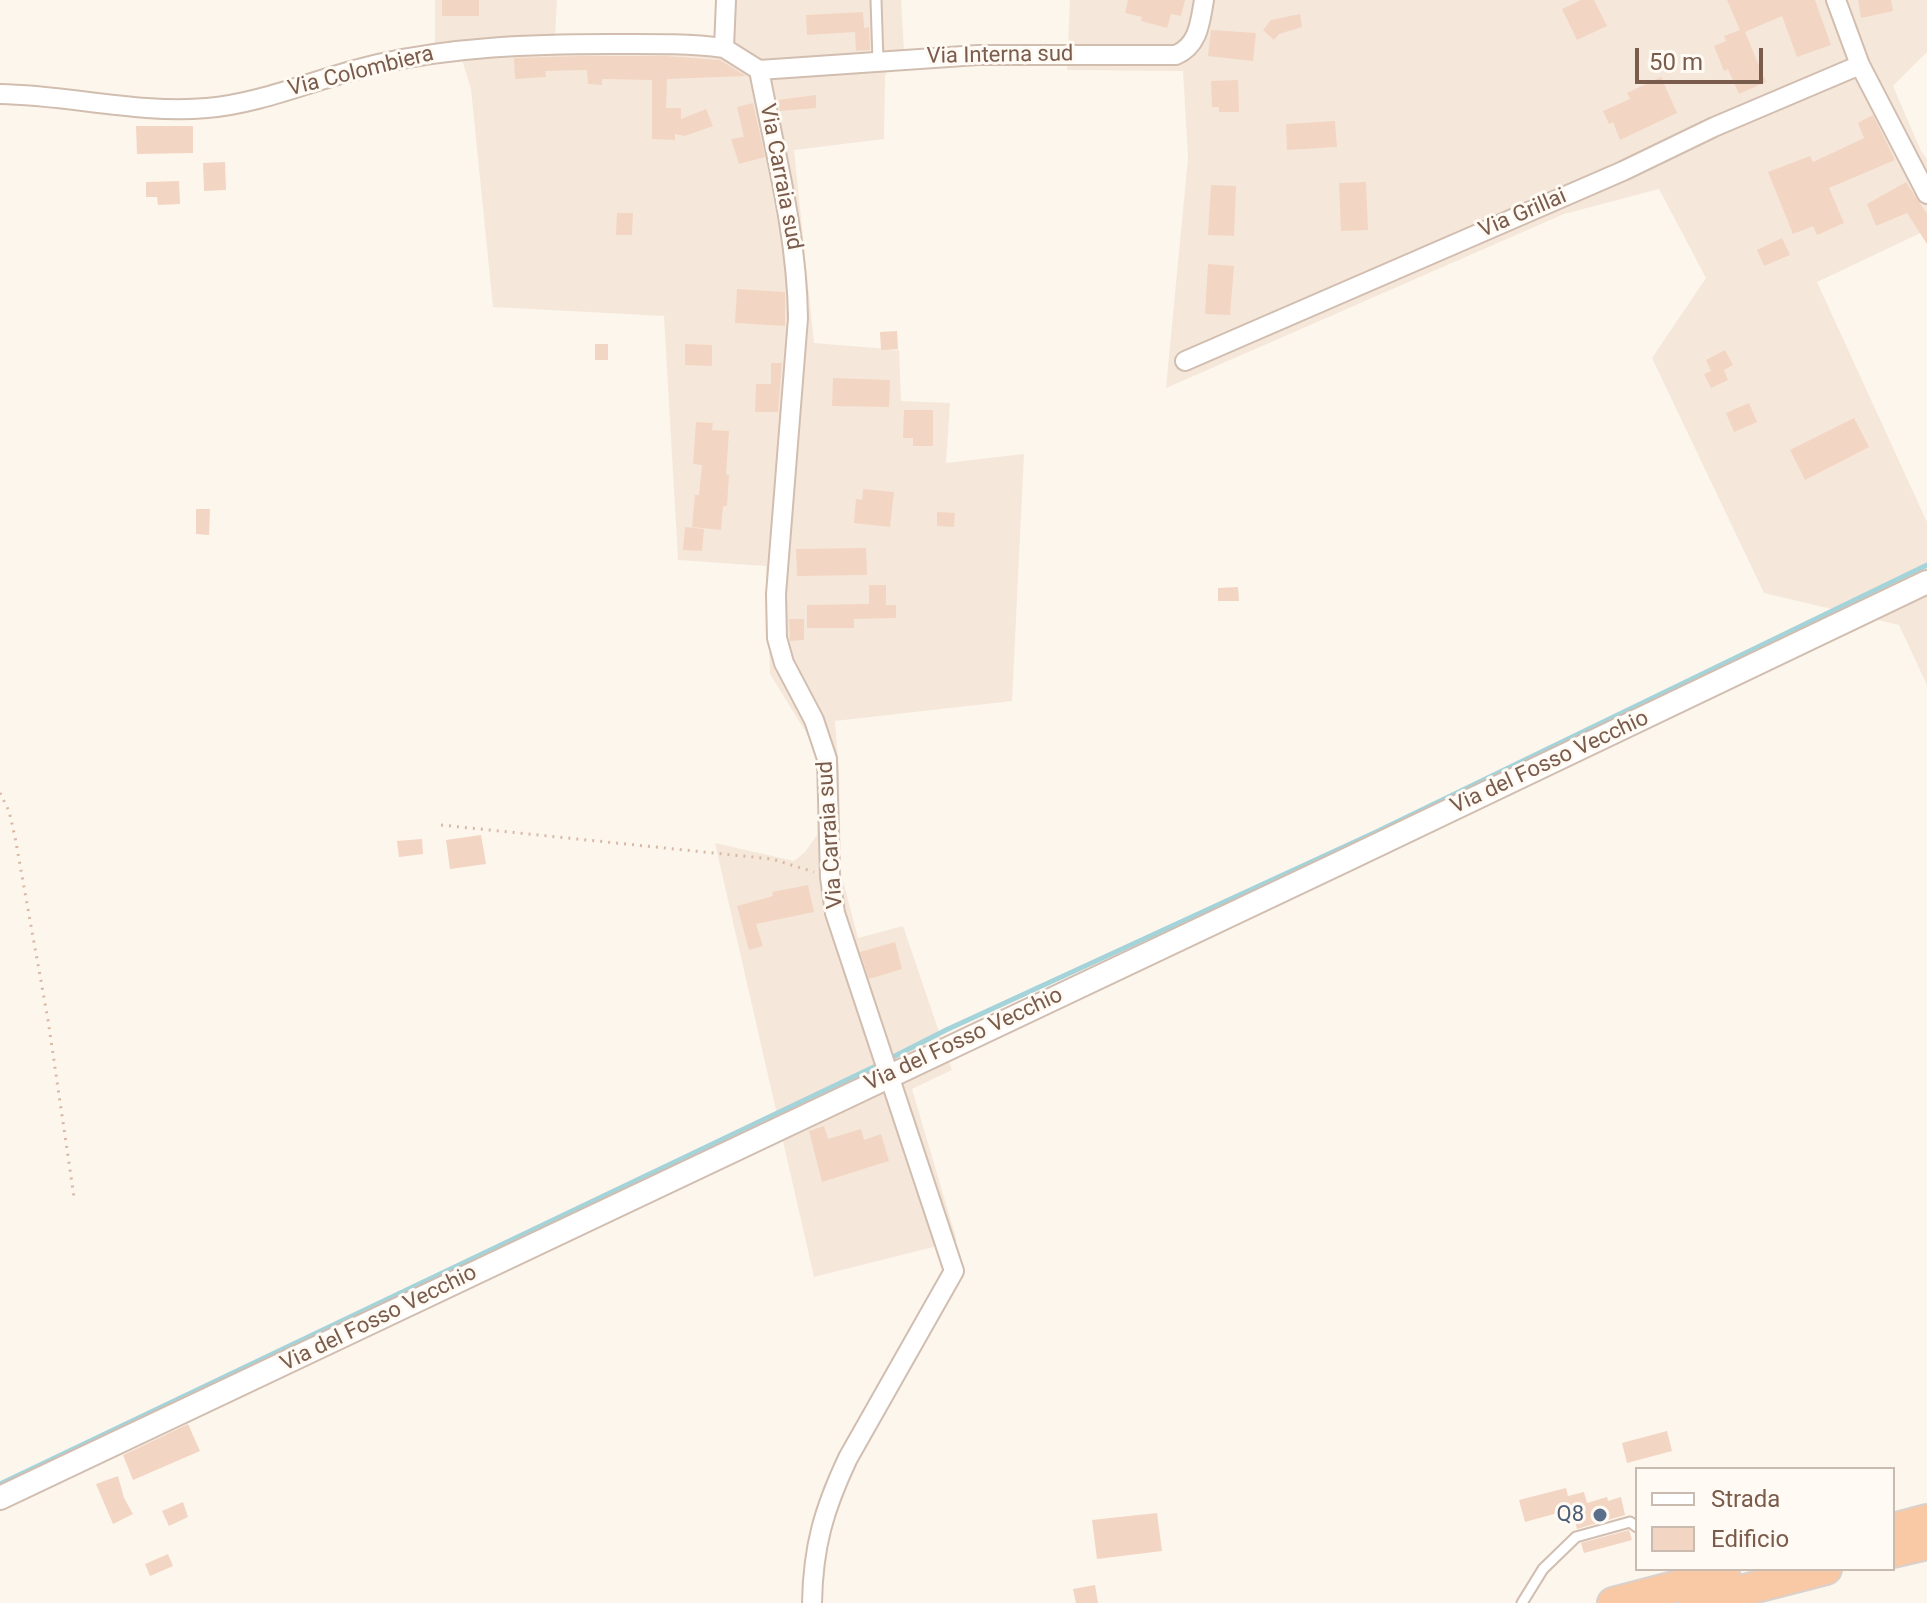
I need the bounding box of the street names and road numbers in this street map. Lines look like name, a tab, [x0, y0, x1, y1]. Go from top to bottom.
street label: Via Colombiera	[285, 41, 437, 103]
street label: Via Interna sud	[926, 42, 1074, 70]
street label: Via Carraia sud	[753, 102, 807, 252]
street label: Via Grillai	[1475, 184, 1571, 244]
street label: Via del Fosso Vecchio	[1447, 706, 1653, 820]
street label: Via Carraia sud	[813, 760, 849, 910]
street label: Via del Fosso Vecchio	[861, 983, 1067, 1097]
street label: Via del Fosso Vecchio	[277, 1260, 481, 1378]

